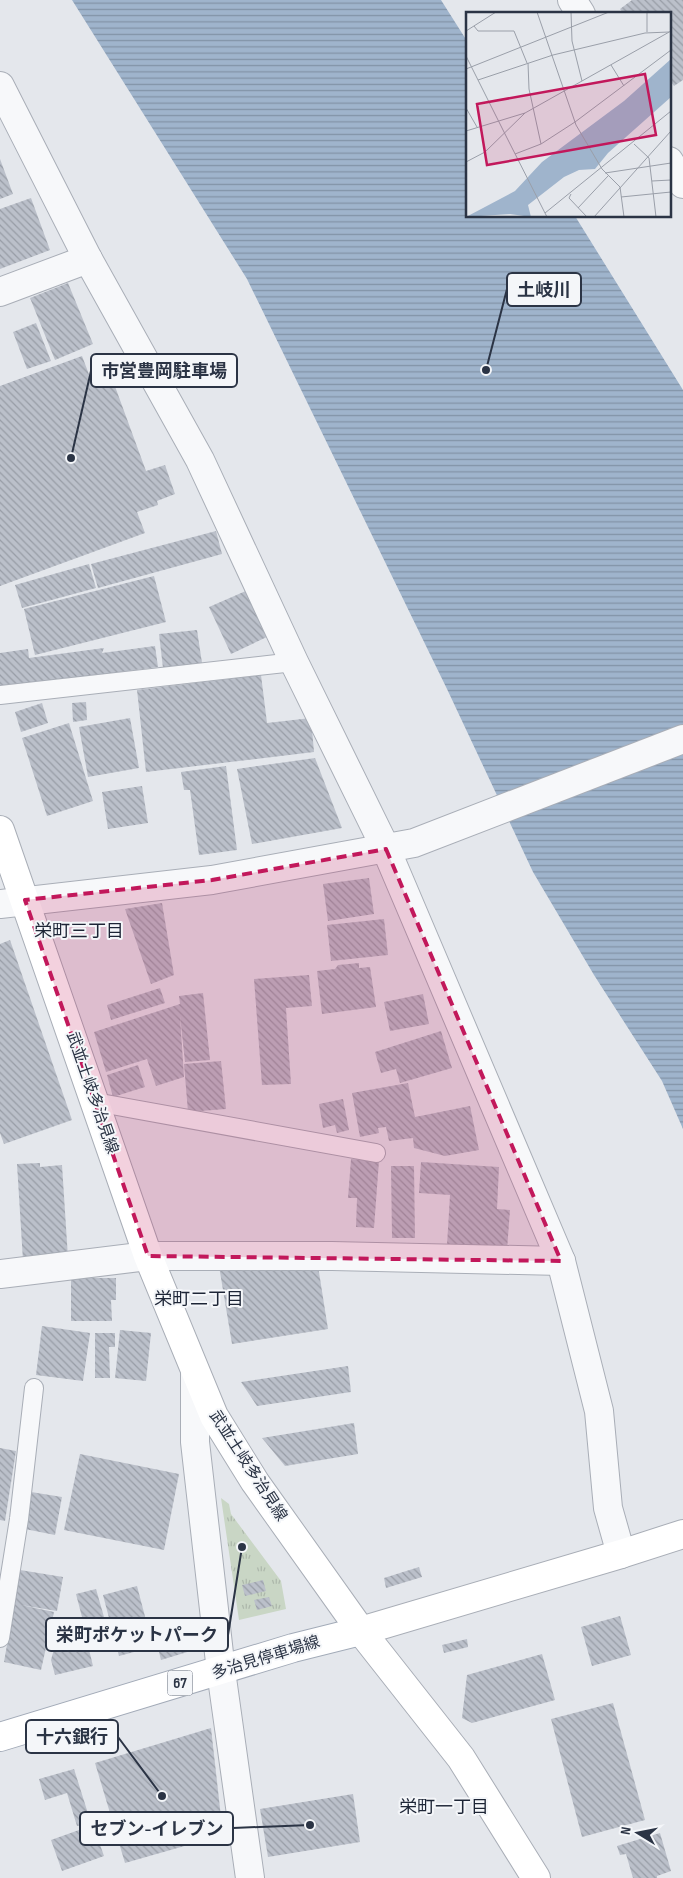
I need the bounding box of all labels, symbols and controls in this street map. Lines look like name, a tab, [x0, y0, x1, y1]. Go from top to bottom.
inset map	[466, 12, 670, 218]
callout: 土岐川	[507, 273, 581, 306]
text: 土岐川	[517, 280, 571, 301]
callout: 市営豊岡駐車場	[91, 354, 237, 387]
text: 市営豊岡駐車場	[101, 361, 227, 382]
district label: 栄町三丁目	[34, 921, 124, 942]
street label: 武並土岐多治見線	[62, 1029, 122, 1157]
district label: 栄町二丁目	[154, 1289, 244, 1310]
street label: 武並土岐多治見線	[205, 1407, 291, 1525]
callout: 栄町ポケットパーク	[46, 1618, 228, 1651]
text: 栄町ポケットパーク	[56, 1625, 218, 1646]
street label: 多治見停車場線	[210, 1633, 322, 1683]
road number: 67	[168, 1670, 192, 1696]
callout: 十六銀行	[26, 1720, 118, 1753]
text: 十六銀行	[36, 1726, 108, 1748]
district label: 栄町一丁目	[399, 1797, 489, 1818]
north arrow	[613, 1808, 663, 1858]
callout: セブン-イレブン	[80, 1812, 233, 1845]
text: セブン-イレブン	[91, 1819, 223, 1840]
text: N	[617, 1826, 635, 1836]

